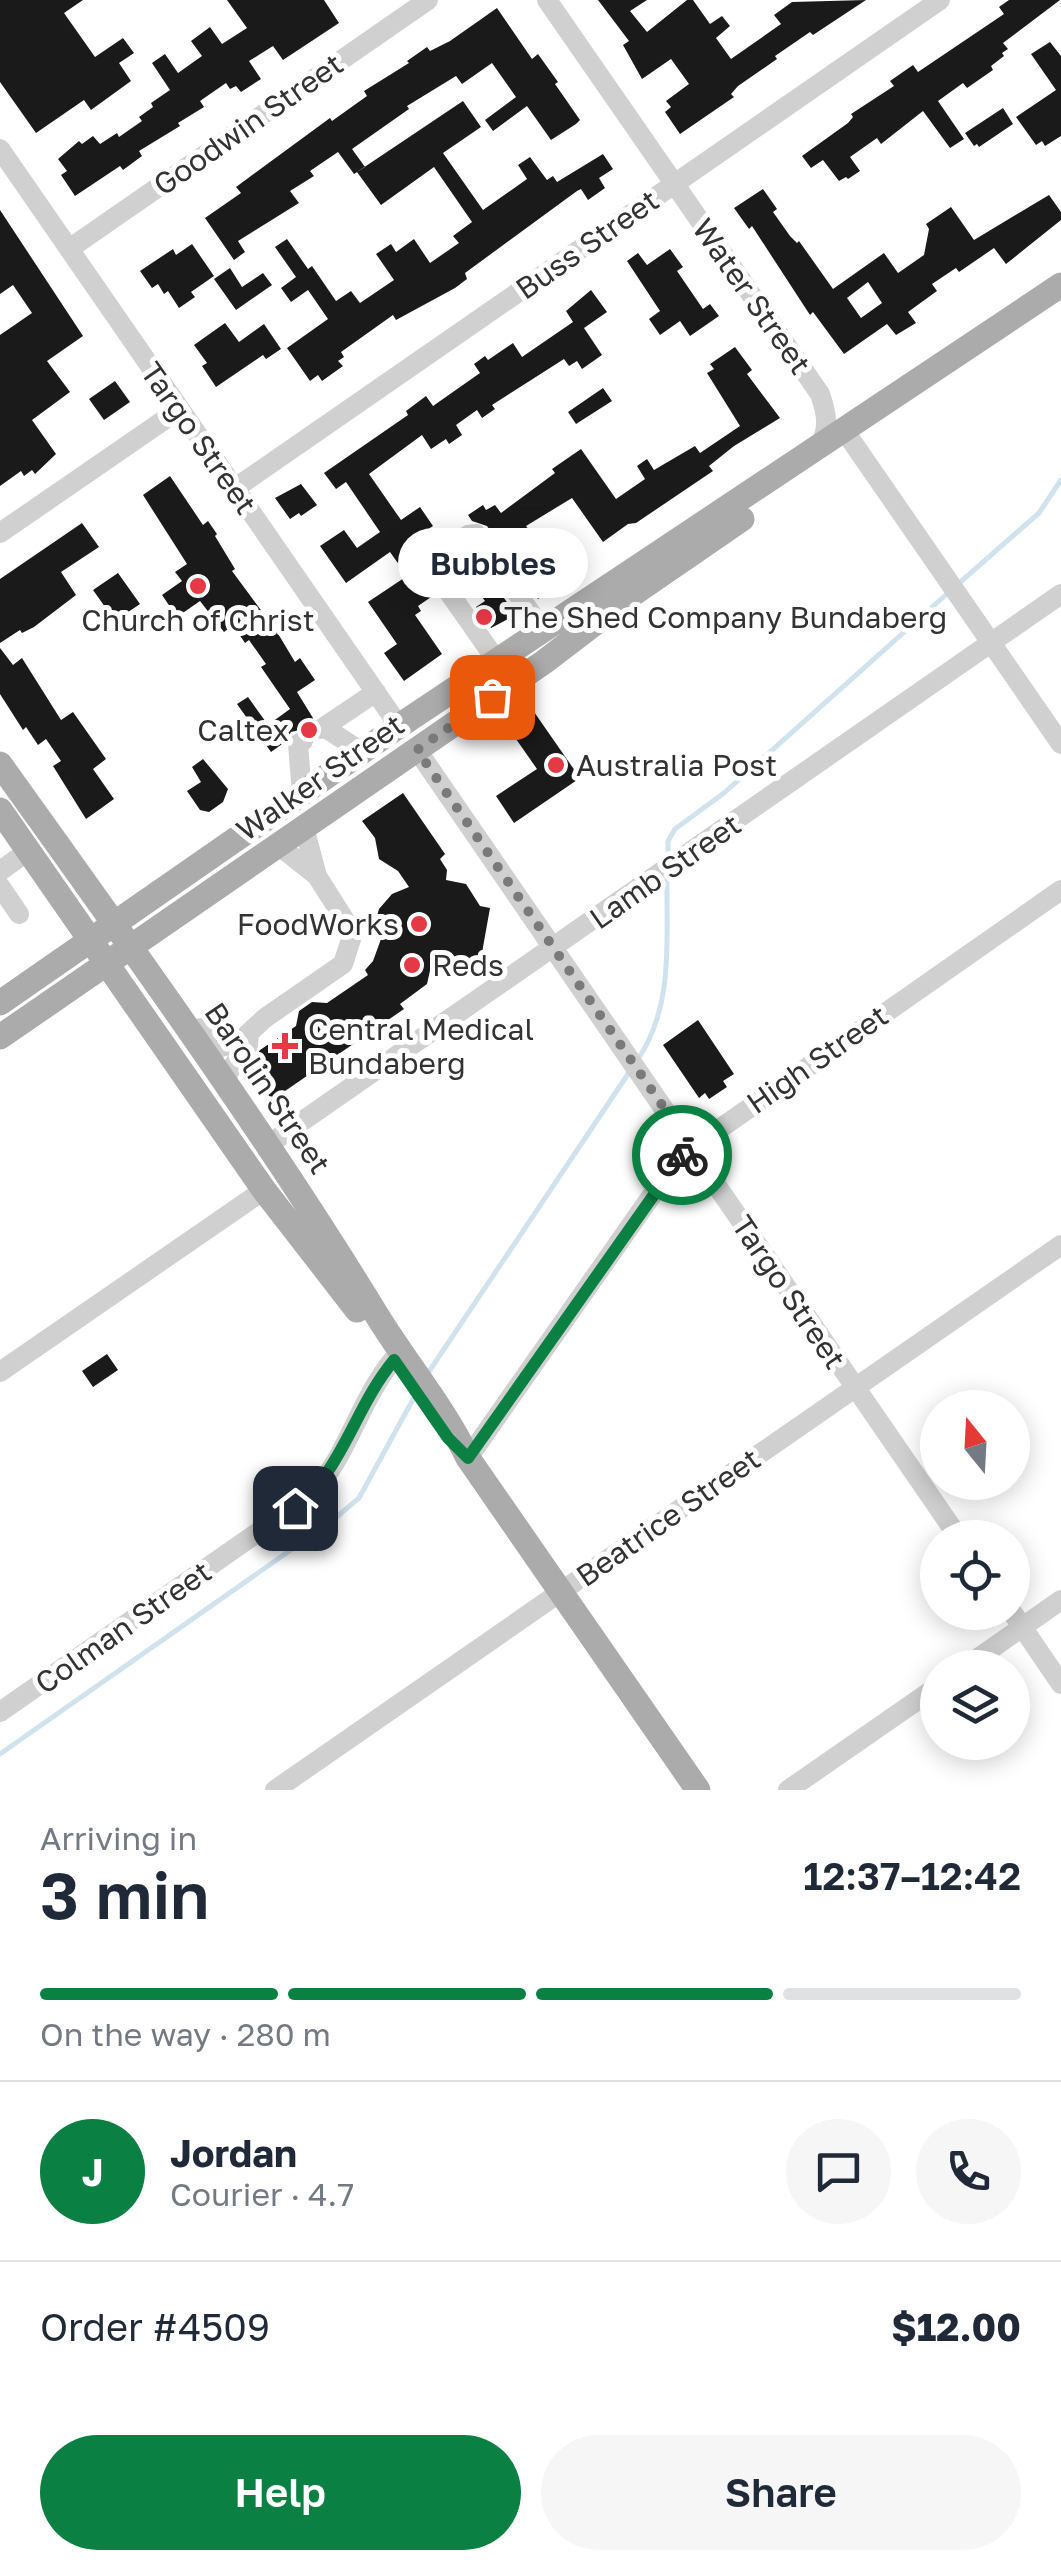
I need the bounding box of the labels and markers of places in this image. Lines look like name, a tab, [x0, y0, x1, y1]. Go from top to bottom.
callout: Bubbles	[397, 527, 587, 597]
marker: Church of Christ	[187, 575, 209, 597]
place label: The Shed Company Bundaberg	[504, 599, 947, 635]
place label: Church of Christ	[81, 602, 315, 638]
marker: The Shed Company Bundaberg	[473, 606, 495, 628]
pin	[450, 655, 535, 740]
place label: Caltex	[197, 712, 289, 748]
marker: Caltex	[298, 719, 320, 741]
place label: Australia Post	[576, 747, 777, 783]
marker: Australia Post	[545, 754, 567, 776]
place label: FoodWorks	[237, 906, 399, 942]
marker: FoodWorks	[408, 913, 430, 935]
place label: Reds	[432, 947, 504, 983]
marker: Reds	[401, 954, 423, 976]
place label: Central Medical Bundaberg	[308, 1011, 534, 1081]
marker: Central Medical Bundaberg	[272, 1033, 298, 1059]
pin	[253, 1466, 338, 1551]

